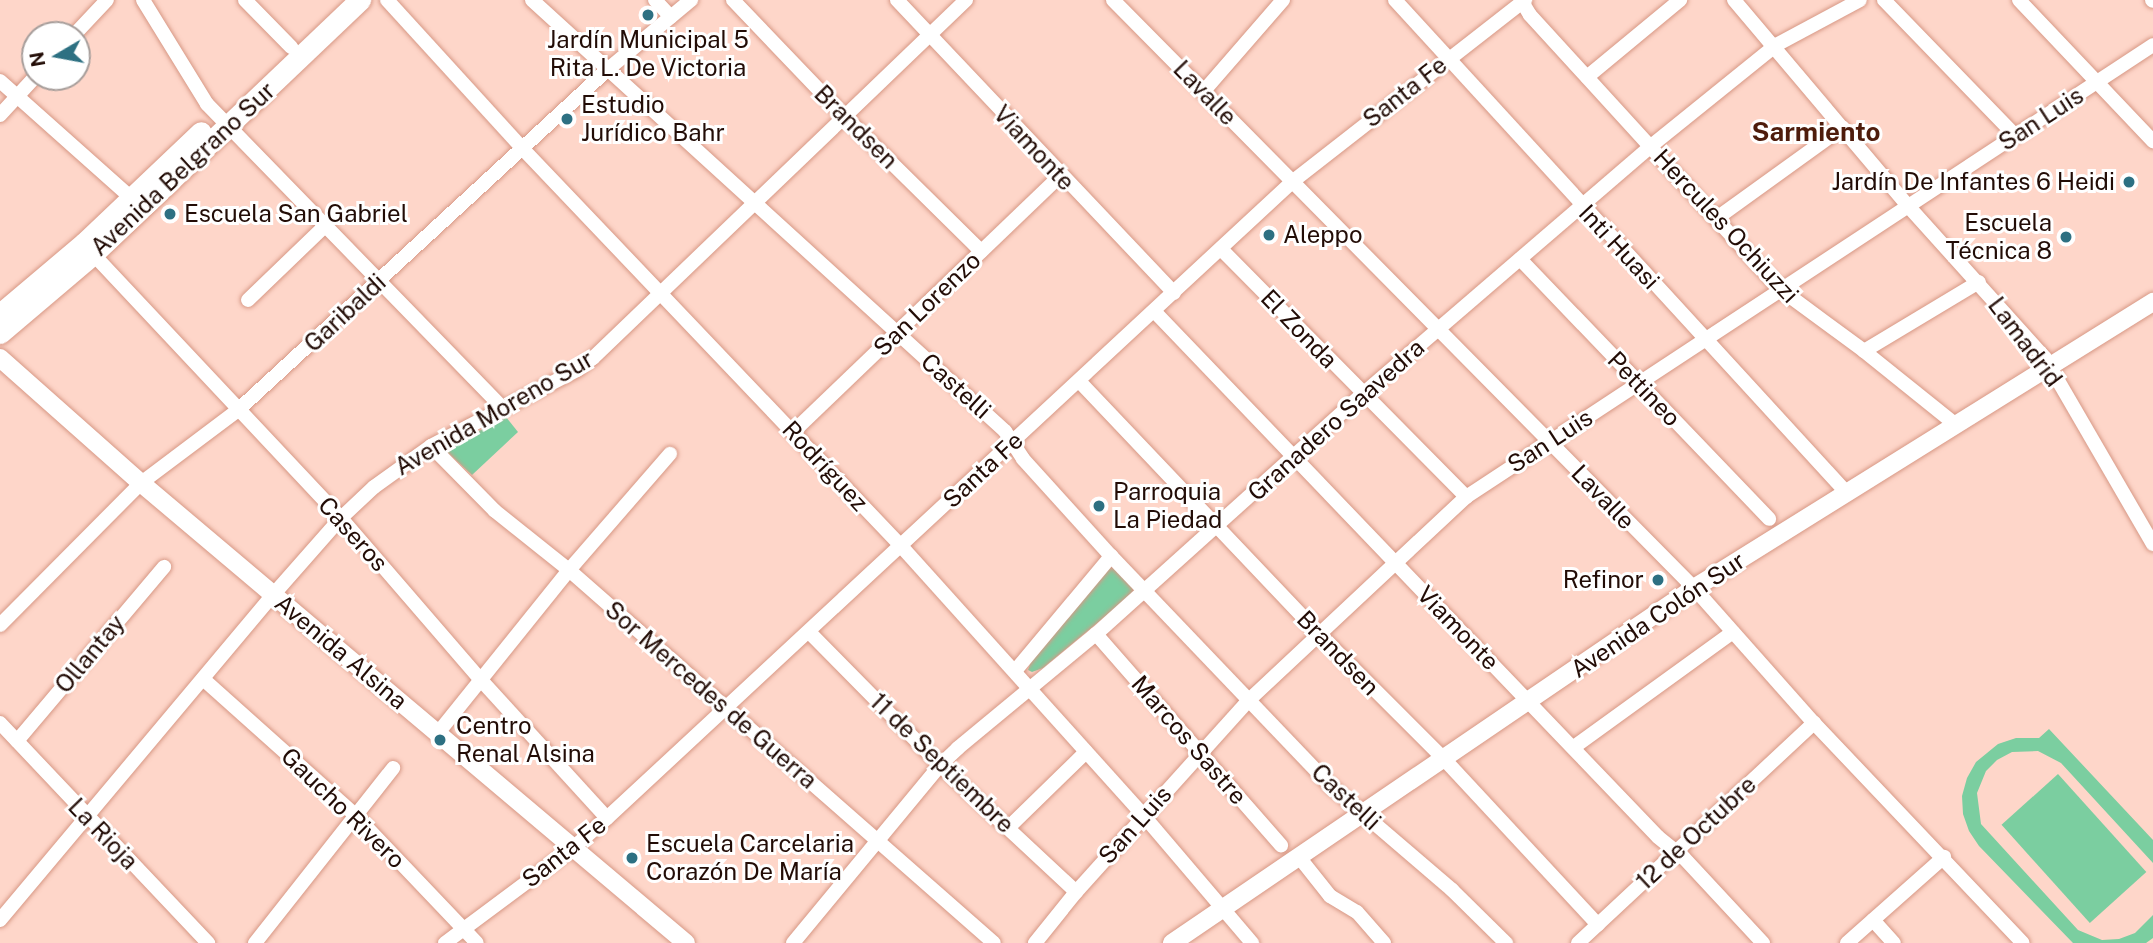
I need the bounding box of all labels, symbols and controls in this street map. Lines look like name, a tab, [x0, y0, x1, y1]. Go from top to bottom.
marker: Jardín Municipal 5 Rita L. De Victoria	[640, 7, 656, 23]
north arrow	[21, 21, 91, 91]
place label: Jardín Municipal 5 Rita L. De Victoria	[547, 26, 749, 82]
text: N	[25, 50, 49, 69]
street label: Santa Fe	[1357, 50, 1453, 134]
street label: Lavalle	[1167, 55, 1243, 131]
street label: Avenida Belgrano Sur	[85, 76, 281, 262]
street label: Brandsen	[808, 79, 904, 175]
street label: San Luis	[1993, 81, 2089, 157]
place label: Estudio Jurídico Bahr	[581, 91, 725, 147]
street label: Viamonte	[987, 100, 1081, 196]
marker: Estudio Jurídico Bahr	[559, 111, 575, 127]
district label: Sarmiento	[1752, 116, 1880, 148]
street label: Hercules Ochiuzzi	[1647, 143, 1805, 309]
place label: Jardín De Infantes 6 Heidi	[1831, 168, 2115, 196]
marker: Jardín De Infantes 6 Heidi	[2121, 174, 2137, 190]
street label: Inti Huasi	[1573, 199, 1665, 295]
place label: Escuela San Gabriel	[184, 200, 408, 228]
marker: Escuela San Gabriel	[162, 206, 178, 222]
place label: Escuela Técnica 8	[1946, 209, 2052, 265]
place label: Aleppo	[1283, 221, 1362, 249]
marker: Aleppo	[1261, 227, 1277, 243]
marker: Escuela Técnica 8	[2058, 229, 2074, 245]
street label: San Lorenzo	[868, 246, 986, 362]
street label: Garibaldi	[298, 268, 392, 358]
street label: El Zonda	[1255, 284, 1343, 374]
street label: Lamadrid	[1982, 291, 2068, 393]
street label: Granadero Saavedra	[1242, 333, 1430, 507]
street label: Avenida Moreno Sur	[390, 344, 598, 482]
street label: Pettineo	[1601, 346, 1687, 432]
street label: Castelli	[915, 347, 997, 425]
street label: San Luis	[1502, 403, 1598, 479]
street label: Rodríguez	[776, 415, 874, 517]
street label: Santa Fe	[937, 426, 1029, 514]
street label: Lavalle	[1565, 459, 1641, 535]
place label: Parroquia La Piedad	[1113, 478, 1222, 534]
street label: Caseros	[312, 491, 394, 577]
marker: Parroquia La Piedad	[1091, 498, 1107, 514]
street label: Avenida Colón Sur	[1565, 546, 1751, 684]
place label: Refinor	[1563, 566, 1644, 594]
marker: Refinor	[1650, 572, 1666, 588]
street label: Viamonte	[1411, 580, 1505, 676]
street label: Avenida Alsina	[269, 588, 413, 716]
street label: Sor Mercedes de Guerra	[599, 595, 823, 795]
street label: Brandsen	[1291, 605, 1385, 701]
street label: Ollantay	[49, 609, 131, 699]
street label: Marcos Sastre	[1125, 670, 1253, 810]
street label: 11 de Septiembre	[864, 687, 1020, 839]
place label: Centro Renal Alsina	[456, 712, 595, 768]
marker: Centro Renal Alsina	[430, 730, 450, 750]
street label: Gaucho Rivero	[275, 742, 411, 874]
street label: Castelli	[1305, 758, 1387, 836]
street label: 12 de Octubre	[1630, 770, 1762, 896]
street label: San Luis	[1093, 780, 1177, 870]
street label: La Rioja	[62, 792, 144, 876]
street label: Santa Fe	[516, 810, 612, 894]
place label: Escuela Carcelaria Corazón De María	[646, 830, 854, 886]
marker: Escuela Carcelaria Corazón De María	[624, 850, 640, 866]

